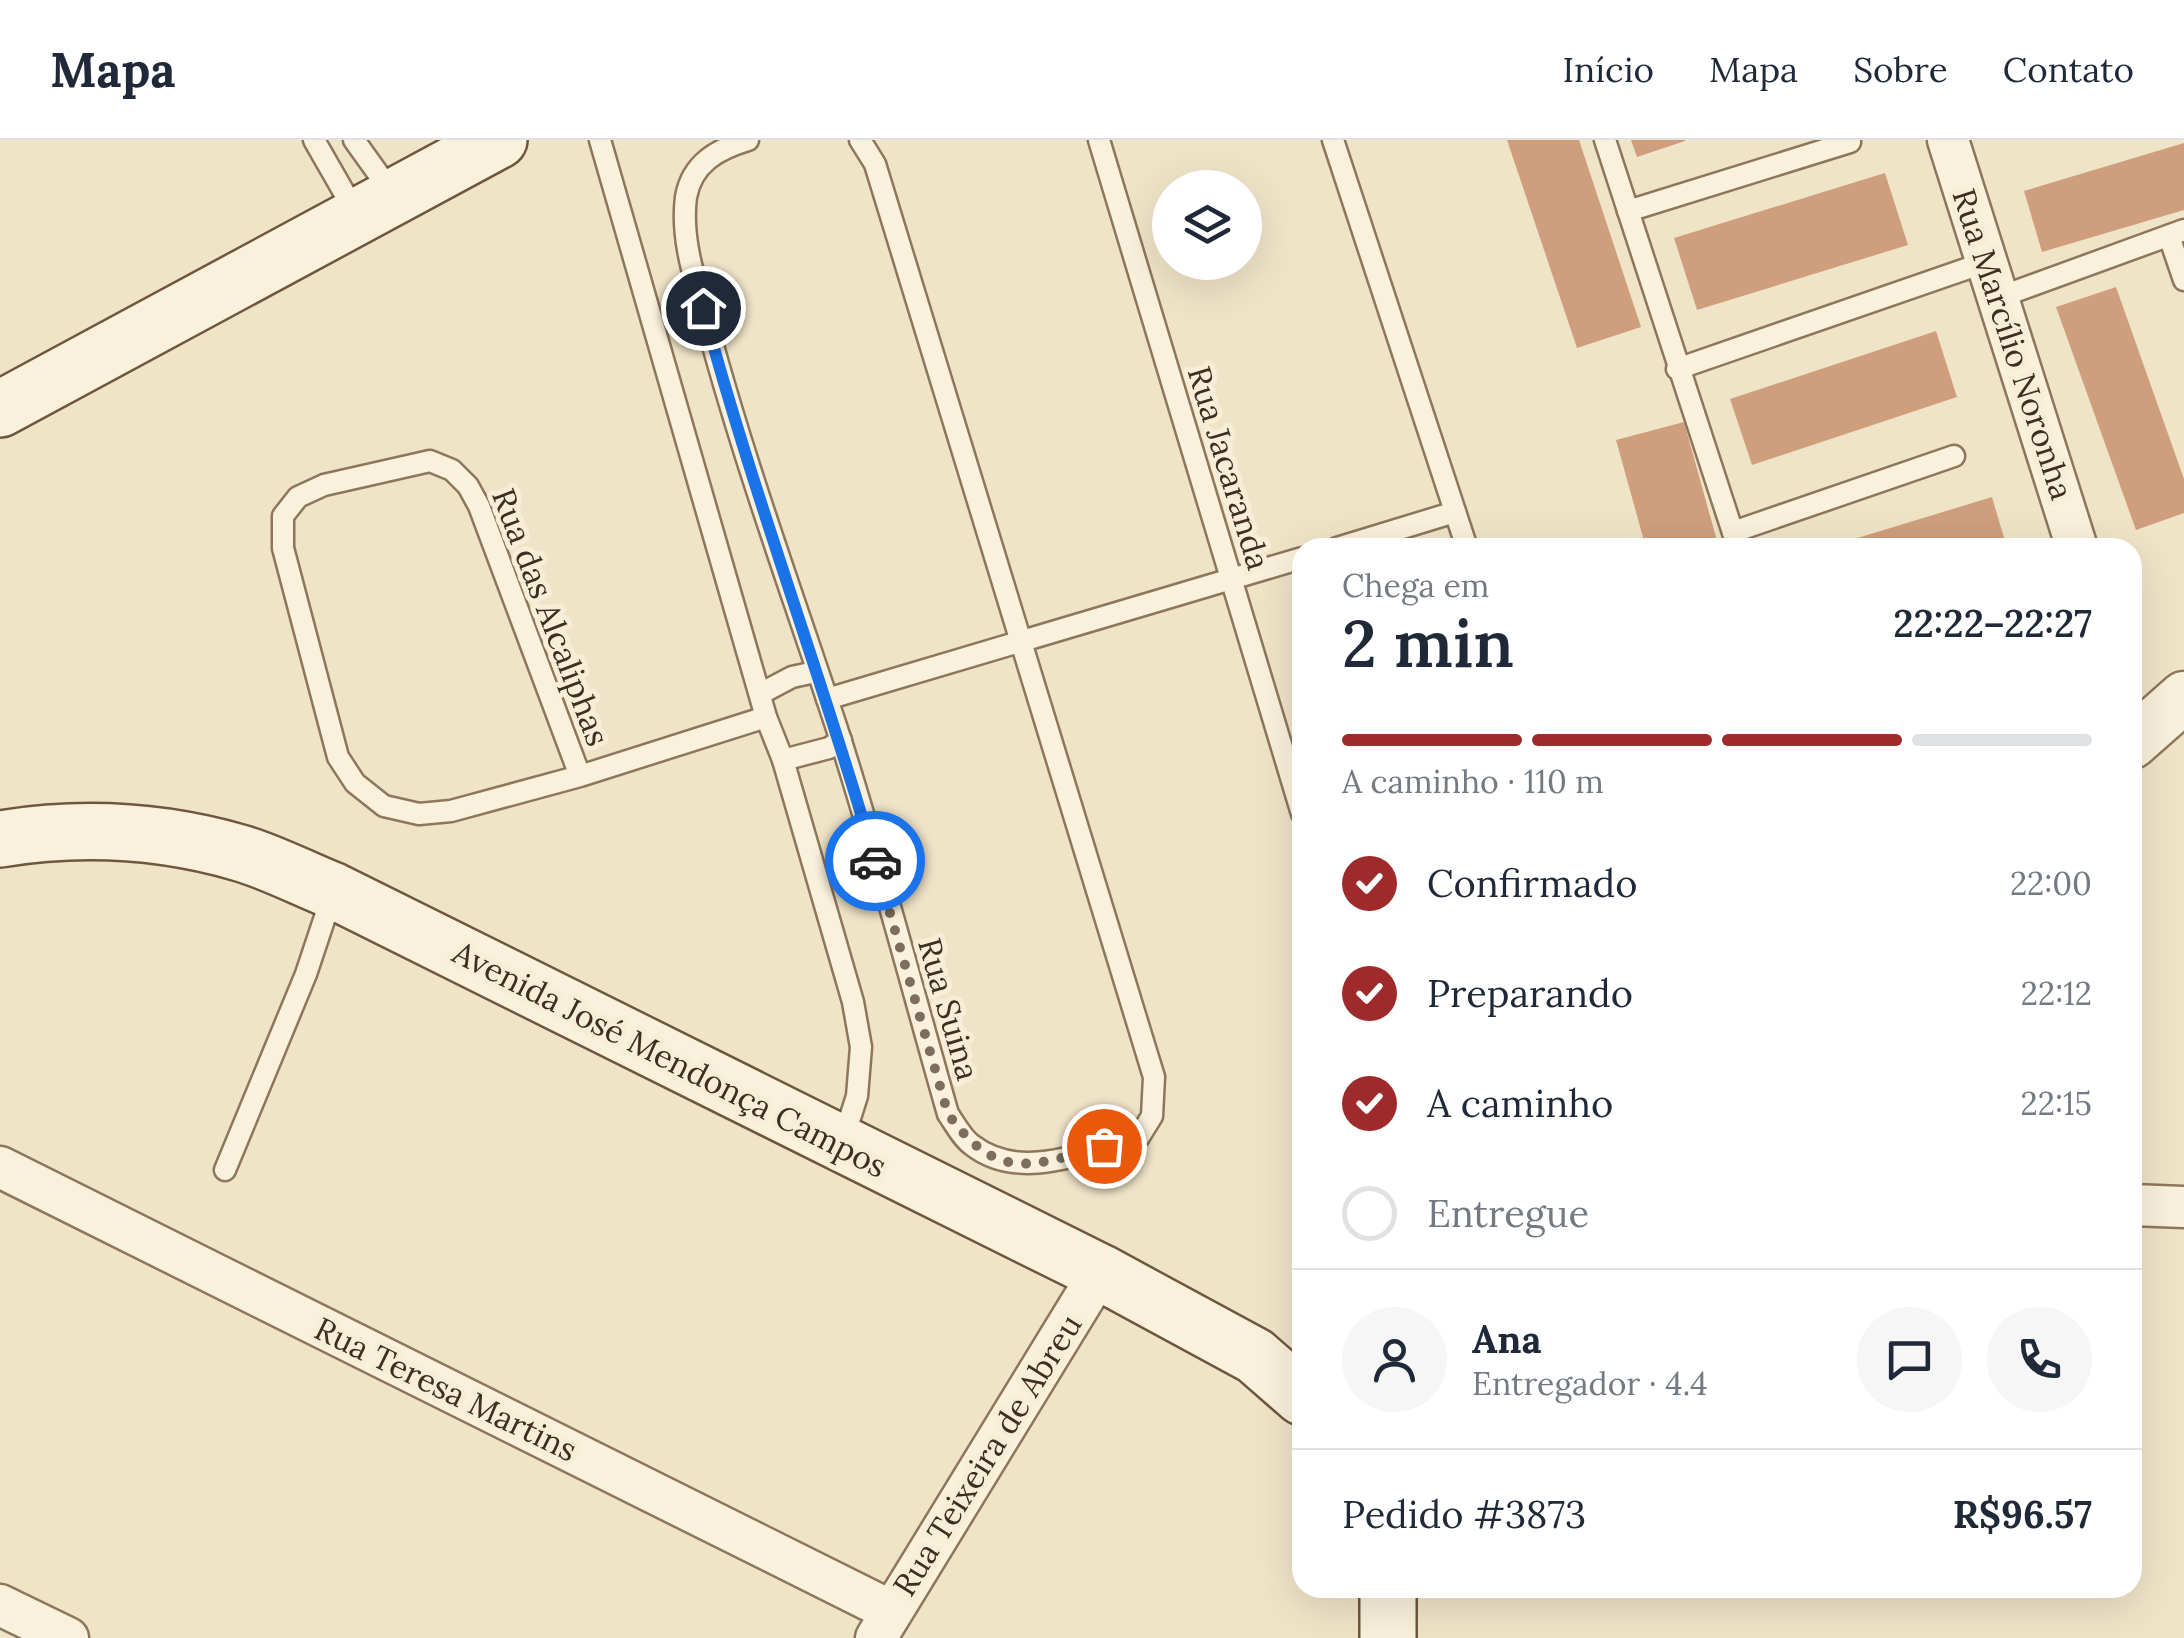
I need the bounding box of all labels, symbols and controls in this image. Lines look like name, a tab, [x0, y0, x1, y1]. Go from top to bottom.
text: Mapa	[50, 39, 175, 100]
text: Início	[1563, 47, 1654, 92]
text: Mapa	[1709, 47, 1798, 92]
text: Sobre	[1853, 47, 1948, 92]
text: Contato	[2003, 47, 2134, 92]
map controls	[1152, 170, 1262, 280]
button: layers	[1152, 170, 1262, 280]
street label: Rua Marcílio Noronha	[1943, 183, 2083, 505]
pin	[661, 266, 746, 351]
icon: home	[676, 281, 731, 336]
street label: Rua Jacaranda	[1179, 361, 1279, 575]
street label: Rua das Alcaliphas	[483, 482, 619, 752]
text: Chega em	[1342, 565, 1489, 606]
text: 22:22–22:27	[1893, 599, 2092, 647]
text: 2 min	[1342, 602, 1514, 685]
text: A caminho · 110 m	[1342, 761, 1604, 802]
courier	[825, 811, 925, 911]
icon: car	[848, 834, 903, 889]
icon: check	[1342, 856, 1397, 911]
text: Confirmado	[1427, 859, 1638, 907]
text: 22:00	[2010, 863, 2092, 904]
street label: Avenida José Mendonça Campos	[445, 931, 894, 1187]
street label: Rua Suina	[909, 933, 989, 1085]
icon: check	[1342, 966, 1397, 1021]
text: Preparando	[1427, 969, 1633, 1017]
text: 22:12	[2021, 973, 2092, 1014]
icon: check	[1342, 1076, 1397, 1131]
text: A caminho	[1427, 1079, 1613, 1127]
text: 22:15	[2021, 1083, 2092, 1124]
pin	[1062, 1104, 1147, 1189]
icon: bag	[1077, 1119, 1132, 1174]
text: Entregue	[1427, 1189, 1589, 1237]
street label: Rua Teixeira de Abreu	[884, 1306, 1090, 1604]
button: person	[1342, 1307, 1447, 1412]
button: chat	[1857, 1307, 1962, 1412]
button: phone	[1987, 1307, 2092, 1412]
street label: Rua Teresa Martins	[308, 1308, 584, 1470]
text: Ana	[1472, 1315, 1541, 1363]
text: Entregador · 4.4	[1472, 1363, 1708, 1404]
text: Pedido #3873	[1342, 1490, 1586, 1538]
text: R$96.57	[1953, 1490, 2092, 1538]

